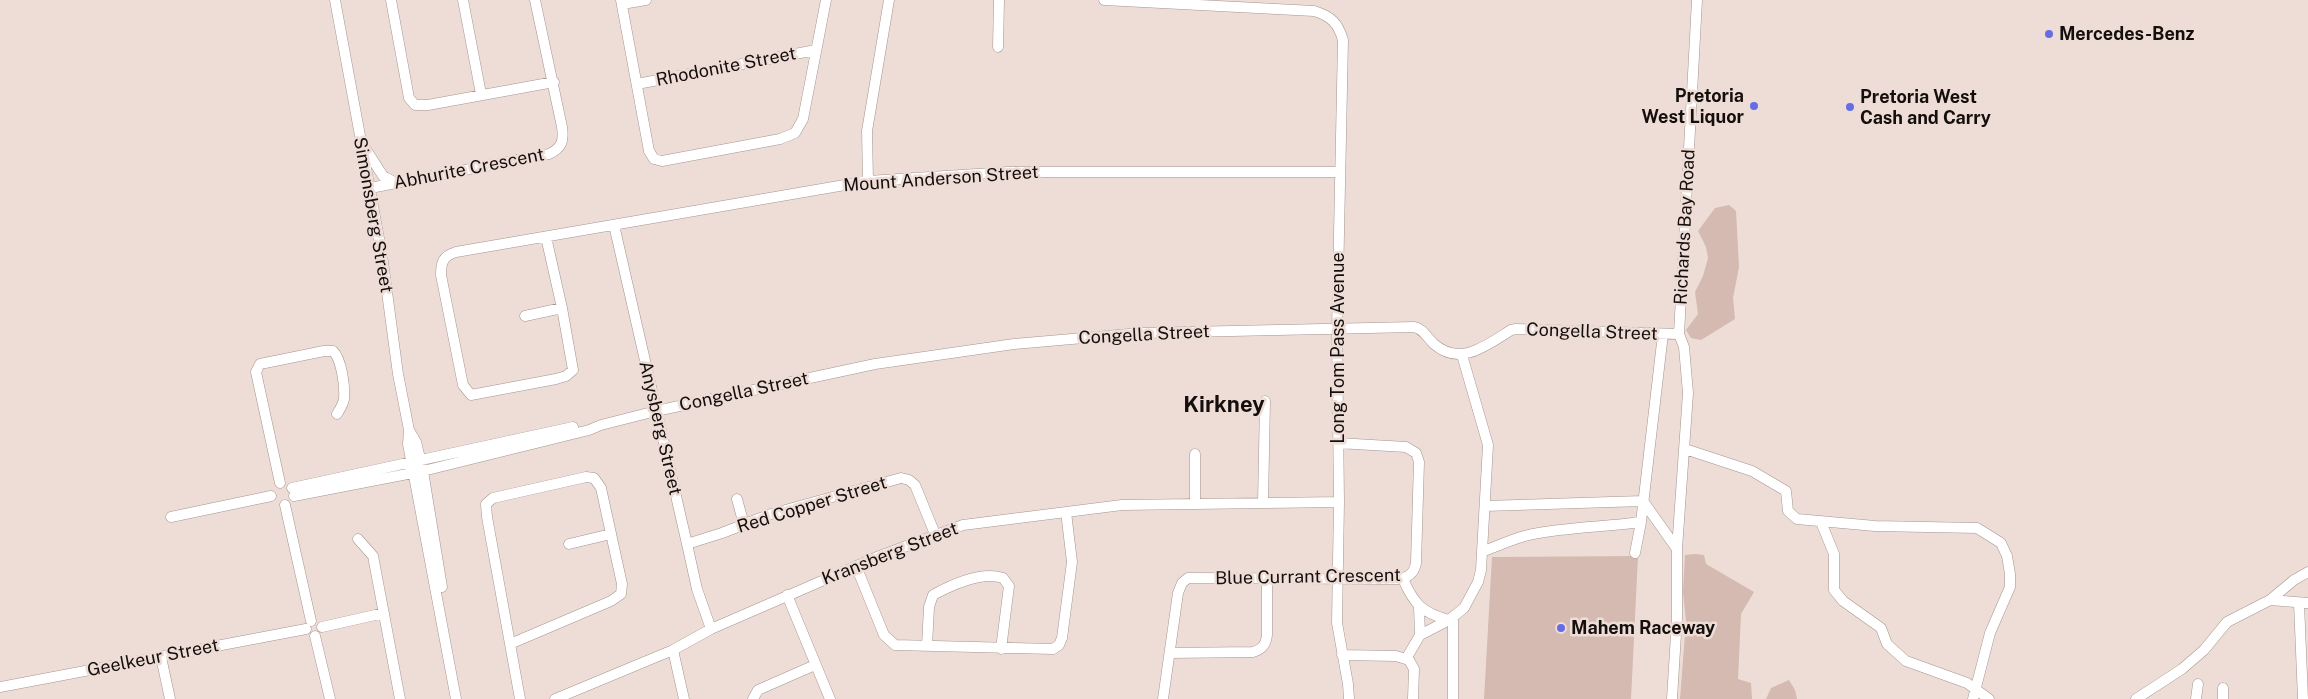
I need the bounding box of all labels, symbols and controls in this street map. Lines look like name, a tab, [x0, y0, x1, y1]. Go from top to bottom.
place label: Mercedes-Benz	[2059, 23, 2194, 45]
marker: Mercedes-Benz	[2043, 28, 2055, 40]
street label: Rhodonite Street	[654, 43, 798, 91]
place label: Pretoria West Liquor	[1642, 85, 1744, 128]
place label: Pretoria West Cash and Carry	[1860, 86, 1991, 128]
marker: Pretoria West Liquor	[1748, 100, 1760, 112]
marker: Pretoria West Cash and Carry	[1844, 101, 1856, 113]
street label: Simonsberg Street	[349, 136, 397, 294]
street label: Abhurite Crescent	[392, 144, 546, 194]
street label: Richards Bay Road	[1670, 149, 1700, 305]
street label: Mount Anderson Street	[843, 161, 1039, 197]
street label: Long Tom Pass Avenue	[1327, 252, 1349, 444]
street label: Congella Street	[1526, 319, 1658, 345]
street label: Congella Street	[1078, 321, 1210, 349]
street label: Anysberg Street	[634, 359, 686, 497]
street label: Congella Street	[677, 368, 811, 416]
district label: Kirkney	[1183, 392, 1265, 418]
street label: Red Copper Street	[735, 472, 889, 538]
street label: Kransberg Street	[819, 518, 961, 590]
street label: Blue Currant Crescent	[1215, 565, 1401, 589]
place label: Mahem Raceway	[1571, 617, 1715, 639]
marker: Mahem Raceway	[1555, 622, 1567, 634]
street label: Geelkeur Street	[85, 635, 221, 681]

